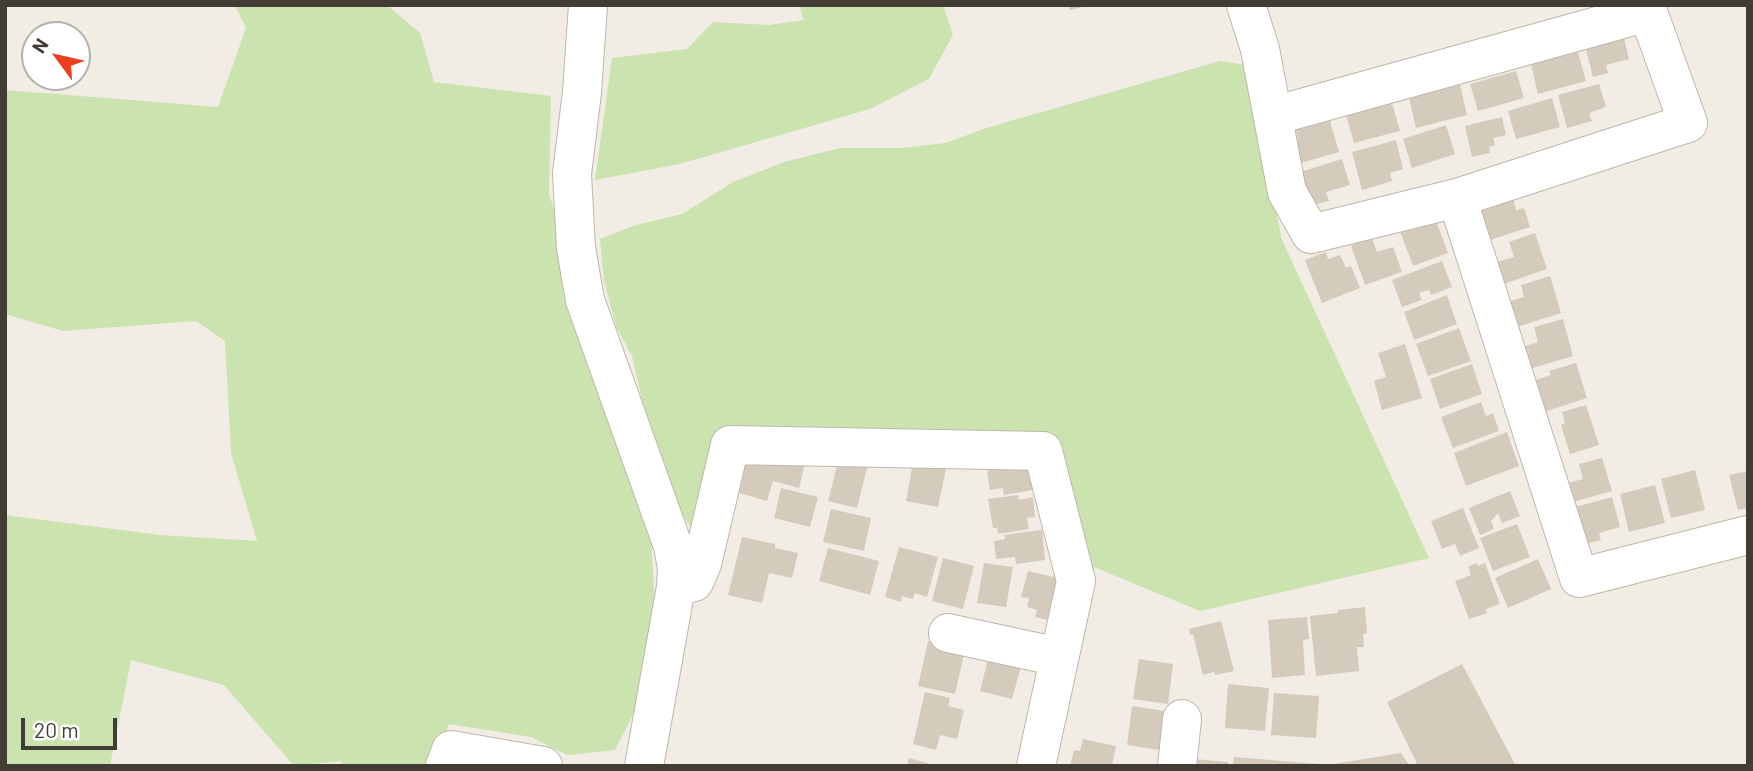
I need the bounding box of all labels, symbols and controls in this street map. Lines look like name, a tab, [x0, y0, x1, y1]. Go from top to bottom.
north arrow	[21, 21, 91, 91]
text: N	[27, 34, 53, 57]
scale bar	[24, 704, 121, 748]
text: 20 m	[34, 717, 79, 742]

